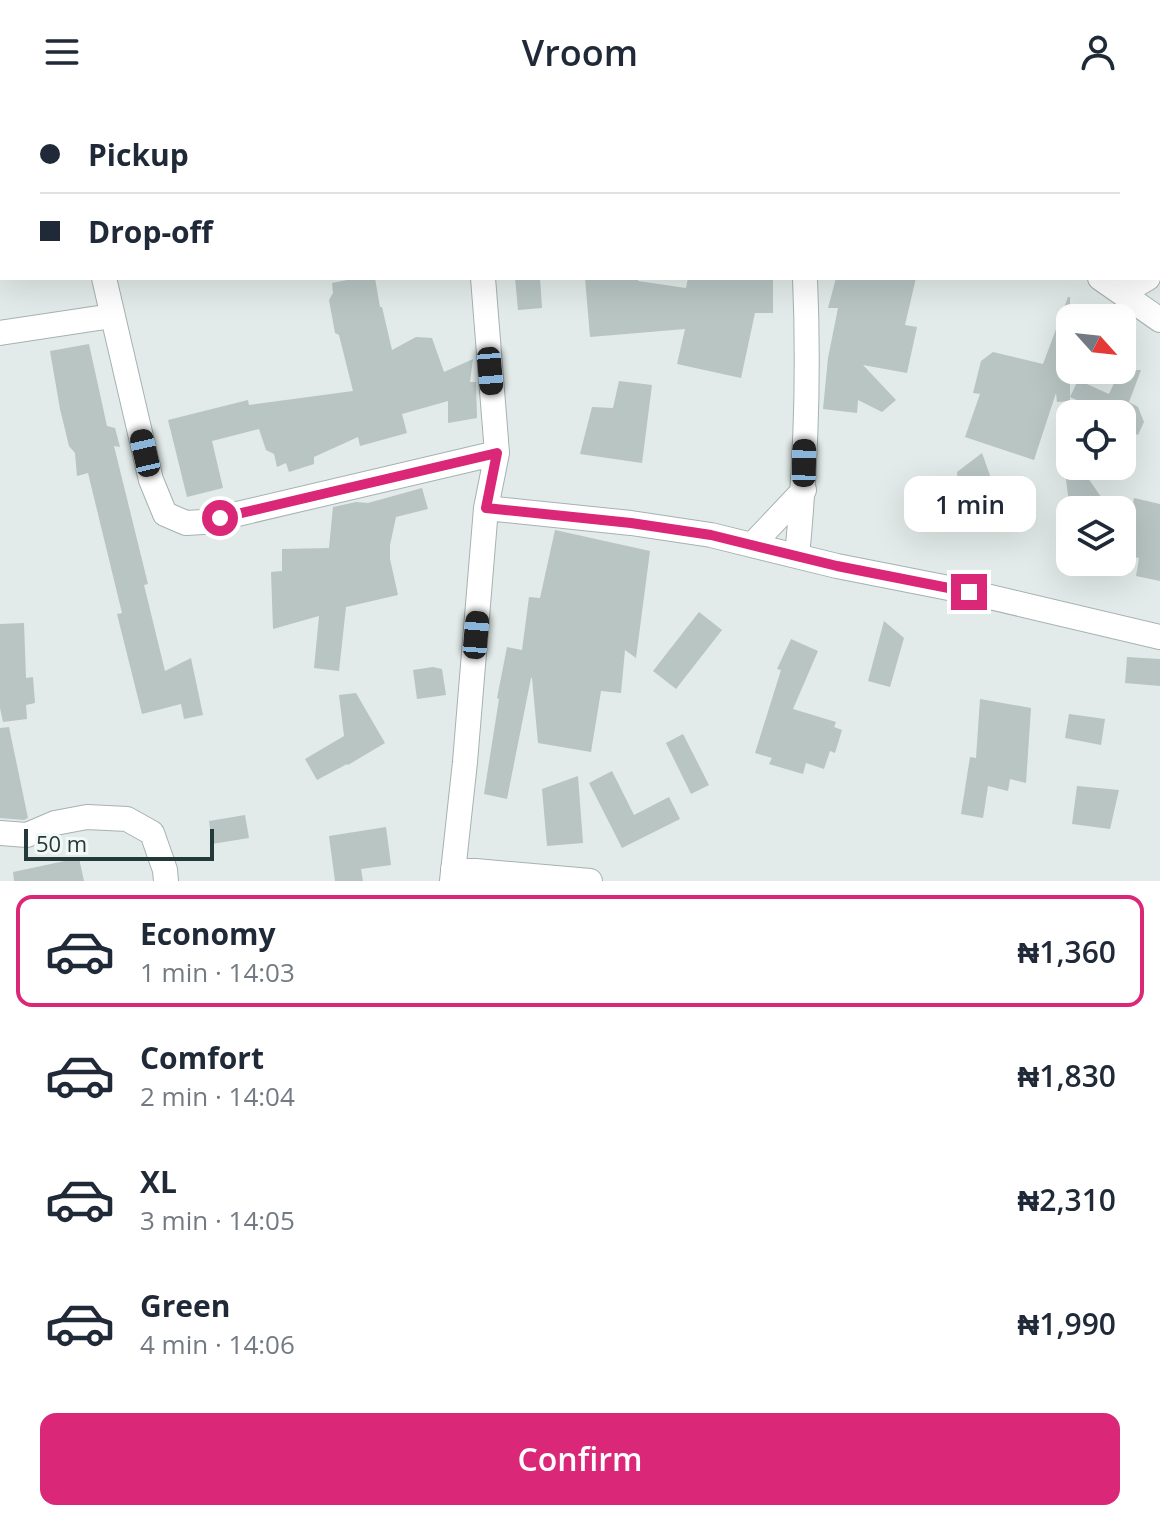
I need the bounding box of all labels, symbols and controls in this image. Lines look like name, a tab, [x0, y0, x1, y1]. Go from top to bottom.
text: Vroom	[522, 28, 638, 77]
icon: menu	[40, 30, 84, 74]
icon: person	[1076, 30, 1120, 74]
text: Pickup	[88, 134, 189, 175]
text: Drop-off	[88, 211, 213, 252]
north arrow	[1056, 304, 1136, 384]
map controls	[1056, 304, 1136, 576]
car	[476, 346, 504, 396]
button: locate	[1056, 400, 1136, 480]
car	[128, 427, 162, 479]
car	[792, 439, 816, 487]
callout: 1 min	[903, 476, 1035, 532]
text: 1 min	[935, 486, 1005, 522]
button: layers	[1056, 496, 1136, 576]
route start	[202, 500, 238, 536]
route end	[951, 574, 987, 610]
car	[462, 610, 490, 660]
scale bar	[24, 825, 214, 861]
text: 50 m	[36, 828, 87, 858]
text: Economy	[140, 913, 276, 954]
icon: car	[44, 915, 116, 987]
text: ₦1,360	[1018, 931, 1116, 972]
text: 1 min · 14:03	[140, 954, 295, 990]
text: Comfort	[140, 1037, 264, 1078]
icon: car	[44, 1039, 116, 1111]
text: ₦1,830	[1018, 1055, 1116, 1096]
text: 2 min · 14:04	[140, 1078, 295, 1114]
text: XL	[140, 1161, 177, 1202]
icon: car	[44, 1163, 116, 1235]
text: ₦2,310	[1018, 1179, 1116, 1220]
text: 3 min · 14:05	[140, 1202, 295, 1238]
text: Green	[140, 1285, 231, 1326]
icon: car	[44, 1287, 116, 1359]
text: ₦1,990	[1018, 1303, 1116, 1344]
text: 4 min · 14:06	[140, 1326, 295, 1362]
button: Confirm	[40, 1413, 1120, 1505]

